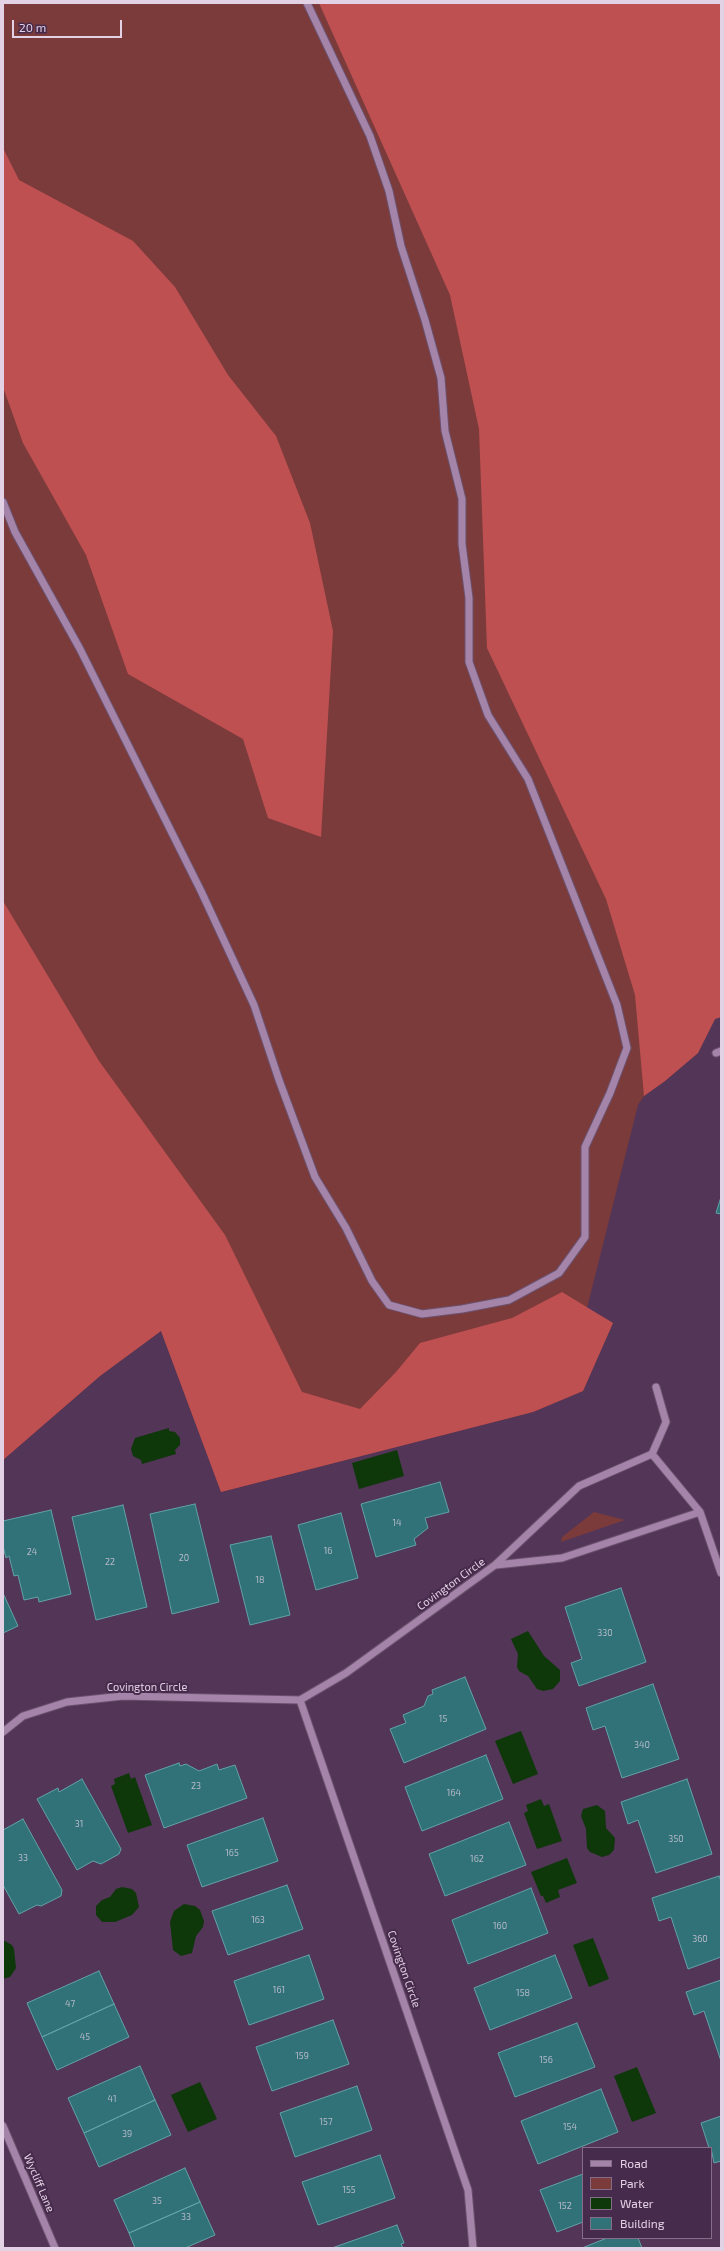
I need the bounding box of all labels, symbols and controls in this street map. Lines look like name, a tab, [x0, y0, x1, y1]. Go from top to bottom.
scale bar	[14, 12, 124, 38]
text: 20 m	[19, 20, 46, 34]
house number: 14	[392, 1518, 402, 1528]
house number: 16	[324, 1546, 332, 1556]
house number: 24	[27, 1547, 37, 1557]
house number: 20	[179, 1553, 189, 1563]
street label: Covington Circle	[415, 1555, 487, 1613]
house number: 22	[105, 1557, 115, 1567]
house number: 18	[255, 1575, 265, 1585]
house number: 330	[597, 1628, 613, 1638]
street label: Covington Circle	[107, 1680, 187, 1694]
house number: 15	[439, 1714, 447, 1724]
house number: 340	[634, 1740, 650, 1750]
house number: 23	[191, 1781, 201, 1791]
house number: 164	[447, 1788, 461, 1798]
house number: 31	[75, 1819, 83, 1829]
house number: 350	[668, 1834, 684, 1844]
house number: 165	[225, 1848, 239, 1858]
house number: 33	[18, 1853, 28, 1863]
house number: 162	[470, 1854, 484, 1864]
house number: 163	[251, 1915, 265, 1925]
house number: 160	[493, 1921, 507, 1931]
street label: Covington Circle	[385, 1929, 423, 2009]
house number: 360	[692, 1934, 708, 1944]
house number: 161	[273, 1985, 285, 1995]
house number: 158	[516, 1988, 530, 1998]
house number: 47	[65, 1999, 75, 2009]
house number: 45	[80, 2032, 90, 2042]
house number: 159	[295, 2051, 309, 2061]
house number: 156	[539, 2055, 553, 2065]
house number: 41	[107, 2094, 117, 2104]
house number: 157	[319, 2117, 333, 2127]
house number: 154	[563, 2122, 577, 2132]
house number: 39	[122, 2129, 132, 2139]
legend	[582, 2147, 712, 2239]
street label: Wycliff Lane	[21, 2152, 57, 2214]
text: Road	[620, 2156, 648, 2170]
text: Park	[620, 2176, 645, 2190]
house number: 155	[342, 2185, 356, 2195]
house number: 35	[152, 2196, 162, 2206]
text: Water	[620, 2196, 654, 2210]
house number: 152	[558, 2201, 572, 2211]
house number: 33	[181, 2212, 191, 2222]
text: Building	[620, 2216, 664, 2230]

